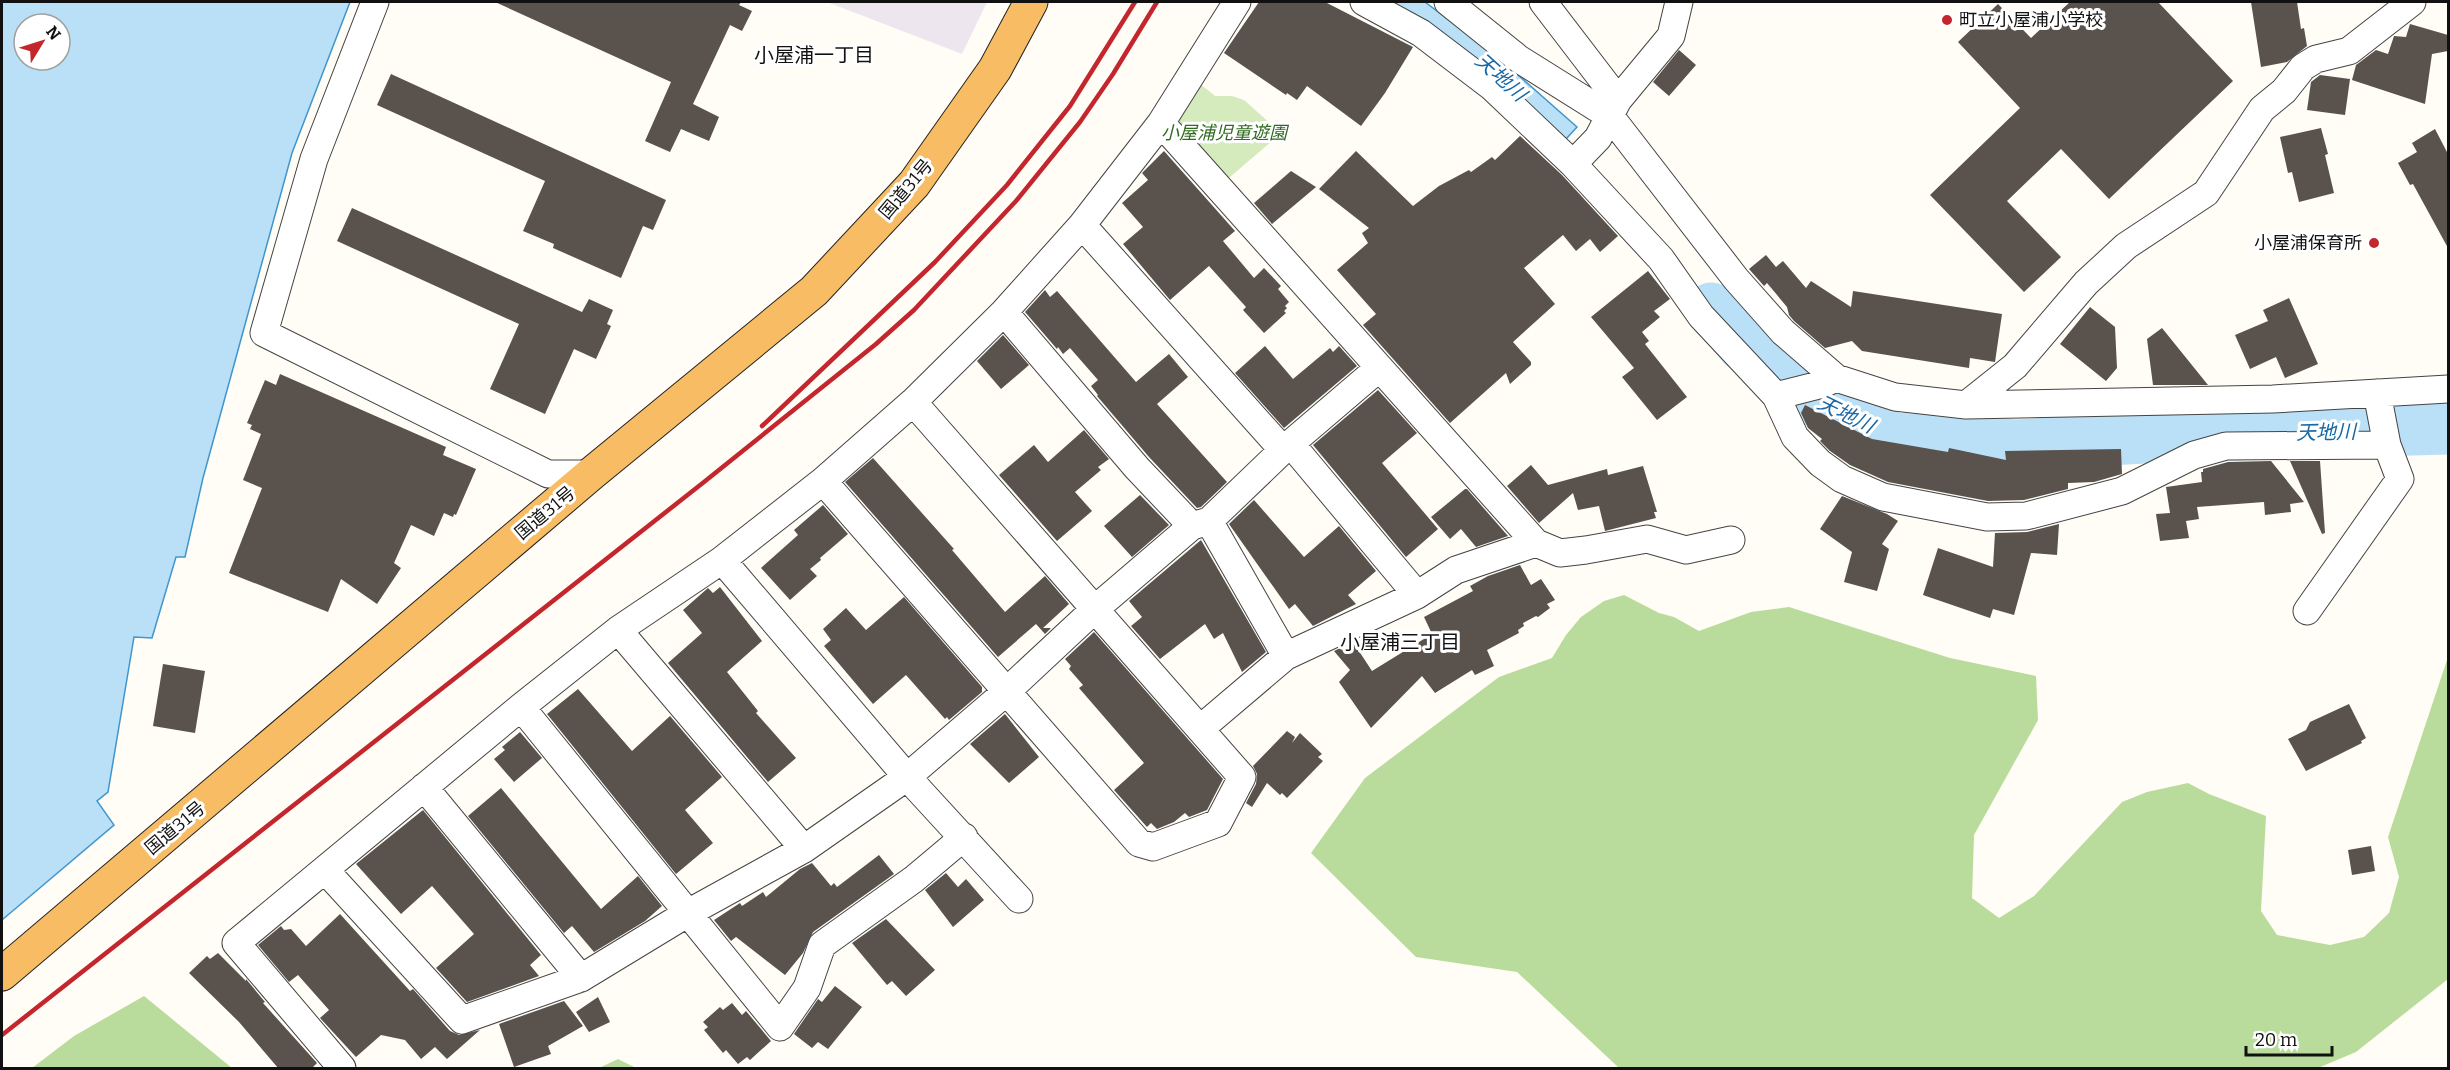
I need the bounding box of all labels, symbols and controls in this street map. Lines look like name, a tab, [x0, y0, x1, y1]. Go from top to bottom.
place label: 町立小屋浦小学校	[1959, 9, 2103, 31]
north arrow	[12, 12, 72, 72]
marker: 町立小屋浦小学校	[1940, 13, 1954, 27]
text: N	[42, 22, 65, 44]
district label: 小屋浦一丁目	[754, 43, 874, 67]
water label: 天地川	[1471, 48, 1533, 107]
park label: 小屋浦児童遊園	[1161, 122, 1290, 144]
street label: 国道31号	[875, 155, 937, 223]
place label: 小屋浦保育所	[2254, 232, 2362, 254]
marker: 小屋浦保育所	[2367, 236, 2381, 250]
water label: 天地川	[1814, 390, 1880, 439]
water label: 天地川	[2296, 419, 2358, 445]
street label: 国道31号	[511, 482, 579, 544]
district label: 小屋浦三丁目	[1340, 630, 1460, 654]
street label: 国道31号	[141, 797, 209, 859]
scale bar	[2246, 1019, 2332, 1057]
text: 20 m	[2255, 1029, 2297, 1051]

